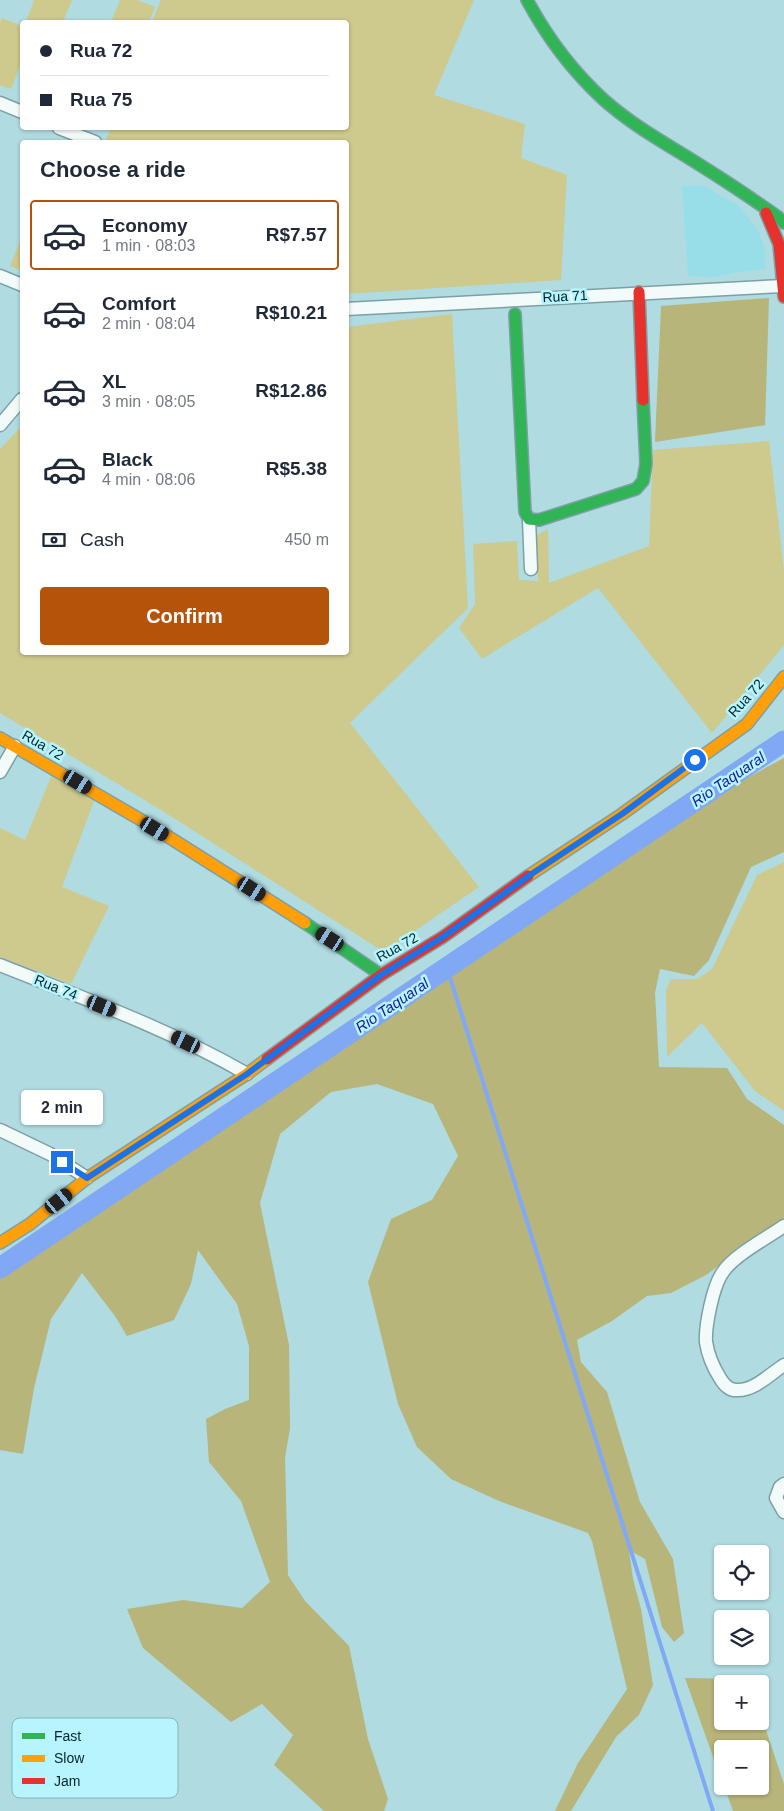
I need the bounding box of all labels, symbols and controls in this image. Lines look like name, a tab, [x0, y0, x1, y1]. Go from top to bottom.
text: Rua 72	[70, 40, 132, 61]
text: Rua 75	[70, 89, 132, 110]
text: Choose a ride	[40, 157, 185, 182]
icon: car	[42, 213, 87, 258]
text: Economy	[102, 215, 188, 236]
text: R$7.57	[266, 224, 327, 245]
text: 1 min · 08:03	[102, 237, 195, 254]
street label: Rua 71	[542, 287, 588, 305]
icon: car	[42, 291, 87, 336]
text: Comfort	[102, 293, 176, 314]
text: R$10.21	[255, 302, 327, 323]
text: 2 min · 08:04	[102, 315, 195, 332]
icon: car	[42, 369, 87, 414]
text: XL	[102, 371, 126, 392]
text: R$12.86	[255, 380, 327, 401]
text: 3 min · 08:05	[102, 393, 195, 410]
icon: car	[42, 447, 87, 492]
text: Black	[102, 449, 153, 470]
text: R$5.38	[266, 458, 327, 479]
text: 4 min · 08:06	[102, 471, 195, 488]
icon: cash	[40, 526, 68, 554]
text: Cash	[80, 529, 124, 550]
text: 450 m	[285, 531, 329, 548]
button: Confirm	[40, 587, 329, 645]
street label: Rua 72	[725, 676, 767, 720]
street label: Rua 72	[19, 727, 67, 763]
water label: Rio Taquaral	[688, 748, 768, 810]
route start	[684, 749, 706, 771]
car	[61, 768, 94, 796]
car	[138, 815, 171, 843]
car	[235, 875, 268, 903]
car	[313, 925, 346, 953]
street label: Rua 72	[373, 929, 421, 965]
street label: Rua 74	[32, 971, 80, 1003]
water label: Rio Taquaral	[352, 974, 432, 1036]
car	[85, 993, 118, 1019]
car	[169, 1029, 202, 1055]
callout: 2 min	[21, 1090, 103, 1124]
text: 2 min	[41, 1099, 83, 1116]
route end	[51, 1151, 73, 1173]
car	[42, 1186, 75, 1216]
map controls	[714, 1545, 769, 1795]
button: locate	[714, 1545, 769, 1600]
button: layers	[714, 1610, 769, 1665]
button: +	[714, 1675, 769, 1730]
legend	[12, 1718, 178, 1798]
text: Fast	[54, 1728, 81, 1744]
button: −	[714, 1740, 769, 1795]
text: Slow	[54, 1750, 85, 1766]
text: Jam	[54, 1773, 80, 1789]

